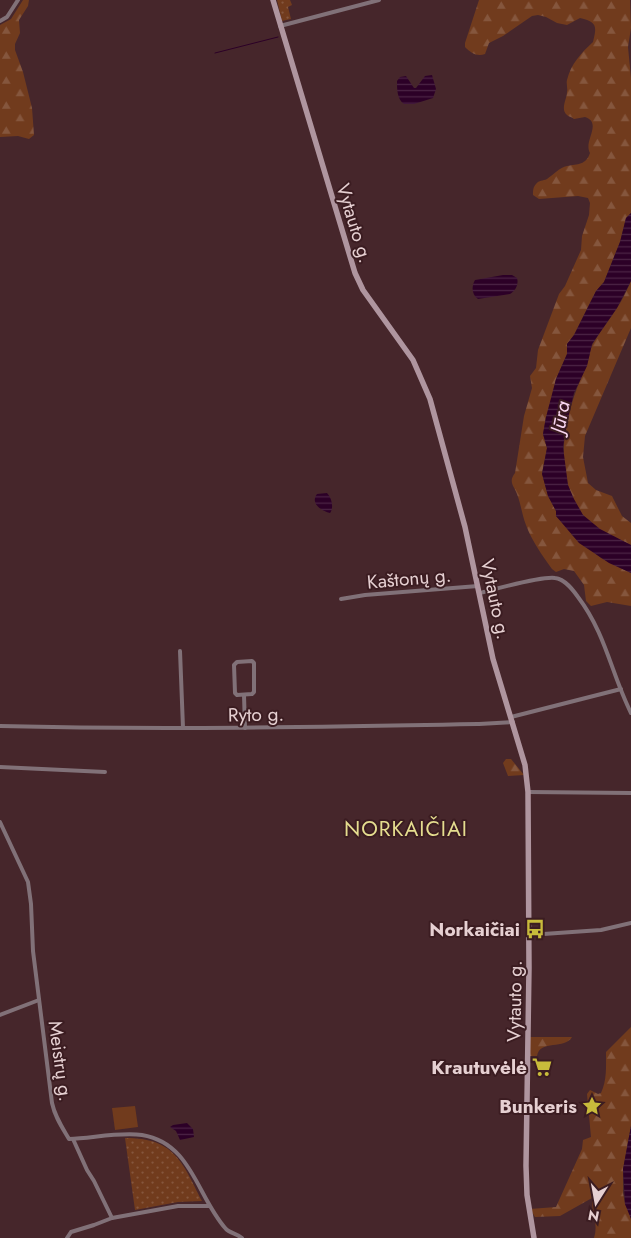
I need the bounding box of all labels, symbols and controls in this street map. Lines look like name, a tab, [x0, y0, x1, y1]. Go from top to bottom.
street label: Vytauto g.	[330, 180, 379, 266]
water label: Jūra	[542, 398, 578, 440]
street label: Vytauto g.	[474, 556, 517, 642]
street label: Kaštonų g.	[366, 561, 452, 596]
street label: Ryto g.	[228, 701, 284, 728]
district label: NORKAIČIAI	[344, 814, 468, 844]
place label: Norkaičiai	[429, 916, 520, 943]
bus stop icon: Norkaičiai	[524, 918, 546, 940]
street label: Vytauto g.	[500, 960, 529, 1042]
street label: Meistrų g.	[41, 1019, 80, 1103]
place label: Krautuvėlė	[431, 1054, 527, 1081]
supermarket icon: Krautuvėlė	[531, 1056, 553, 1078]
place label: Bunkeris	[499, 1093, 577, 1120]
place icon: Bunkeris	[581, 1095, 603, 1117]
north arrow	[571, 1178, 621, 1228]
text: N	[586, 1205, 601, 1227]

